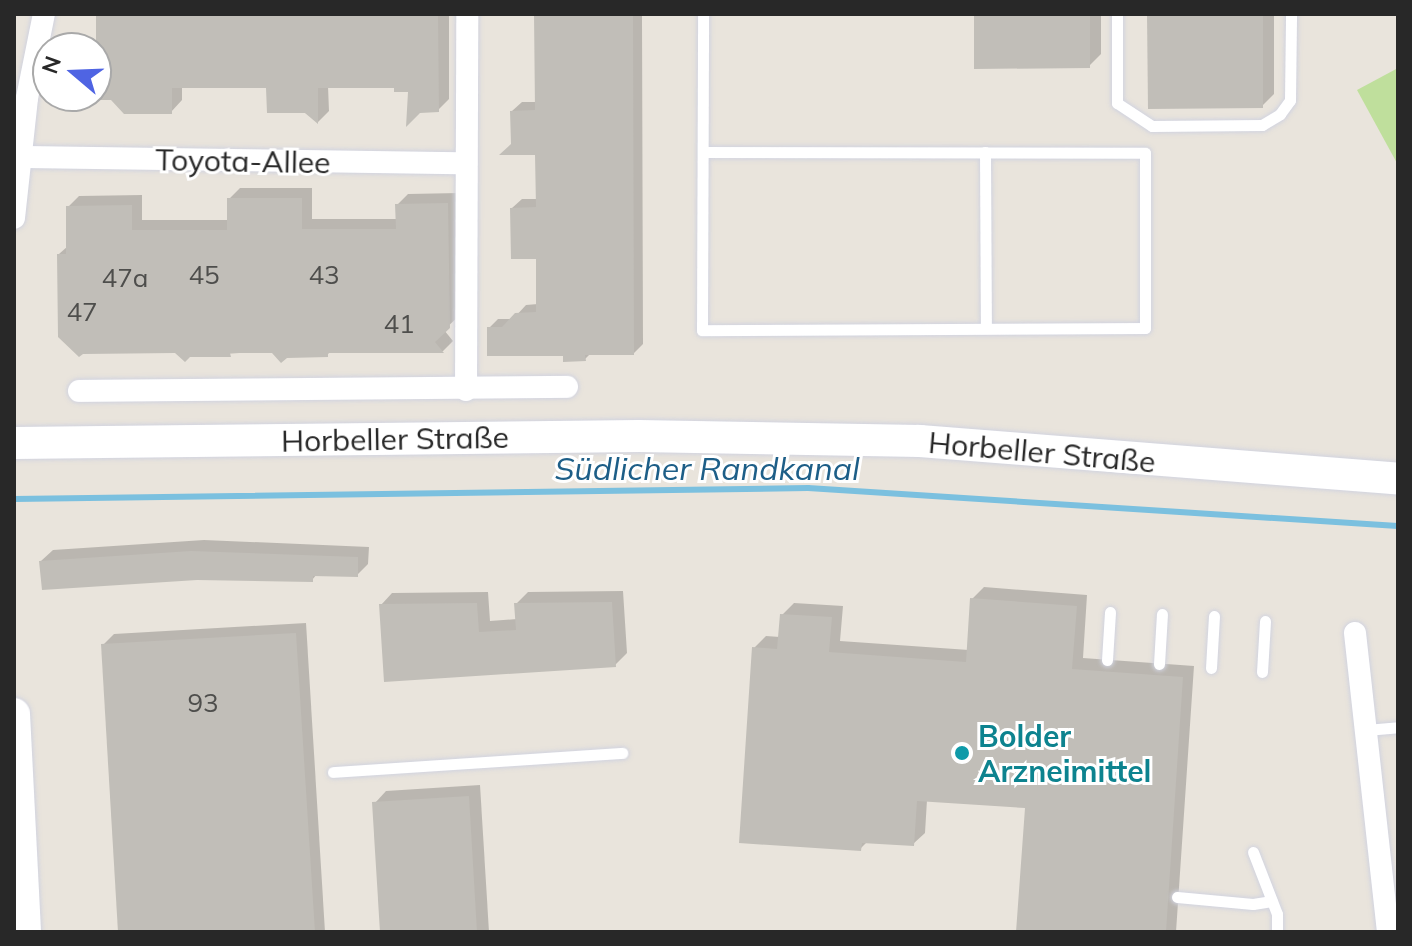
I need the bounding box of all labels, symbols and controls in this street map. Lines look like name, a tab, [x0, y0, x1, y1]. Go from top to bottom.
north arrow	[32, 32, 112, 112]
text: N	[35, 52, 67, 77]
street label: Toyota-Allee	[155, 141, 331, 181]
house number: 45	[188, 259, 220, 291]
house number: 43	[308, 259, 340, 291]
house number: 47a	[102, 262, 148, 294]
house number: 47	[66, 296, 98, 328]
house number: 41	[383, 308, 415, 340]
street label: Horbeller Straße	[281, 419, 509, 459]
street label: Horbeller Straße	[927, 424, 1157, 480]
water label: Südlicher Randkanal	[554, 449, 860, 487]
house number: 93	[187, 687, 219, 719]
place label: Bolder Arzneimittel	[978, 718, 1151, 788]
marker: Bolder Arzneimittel	[953, 744, 971, 762]

